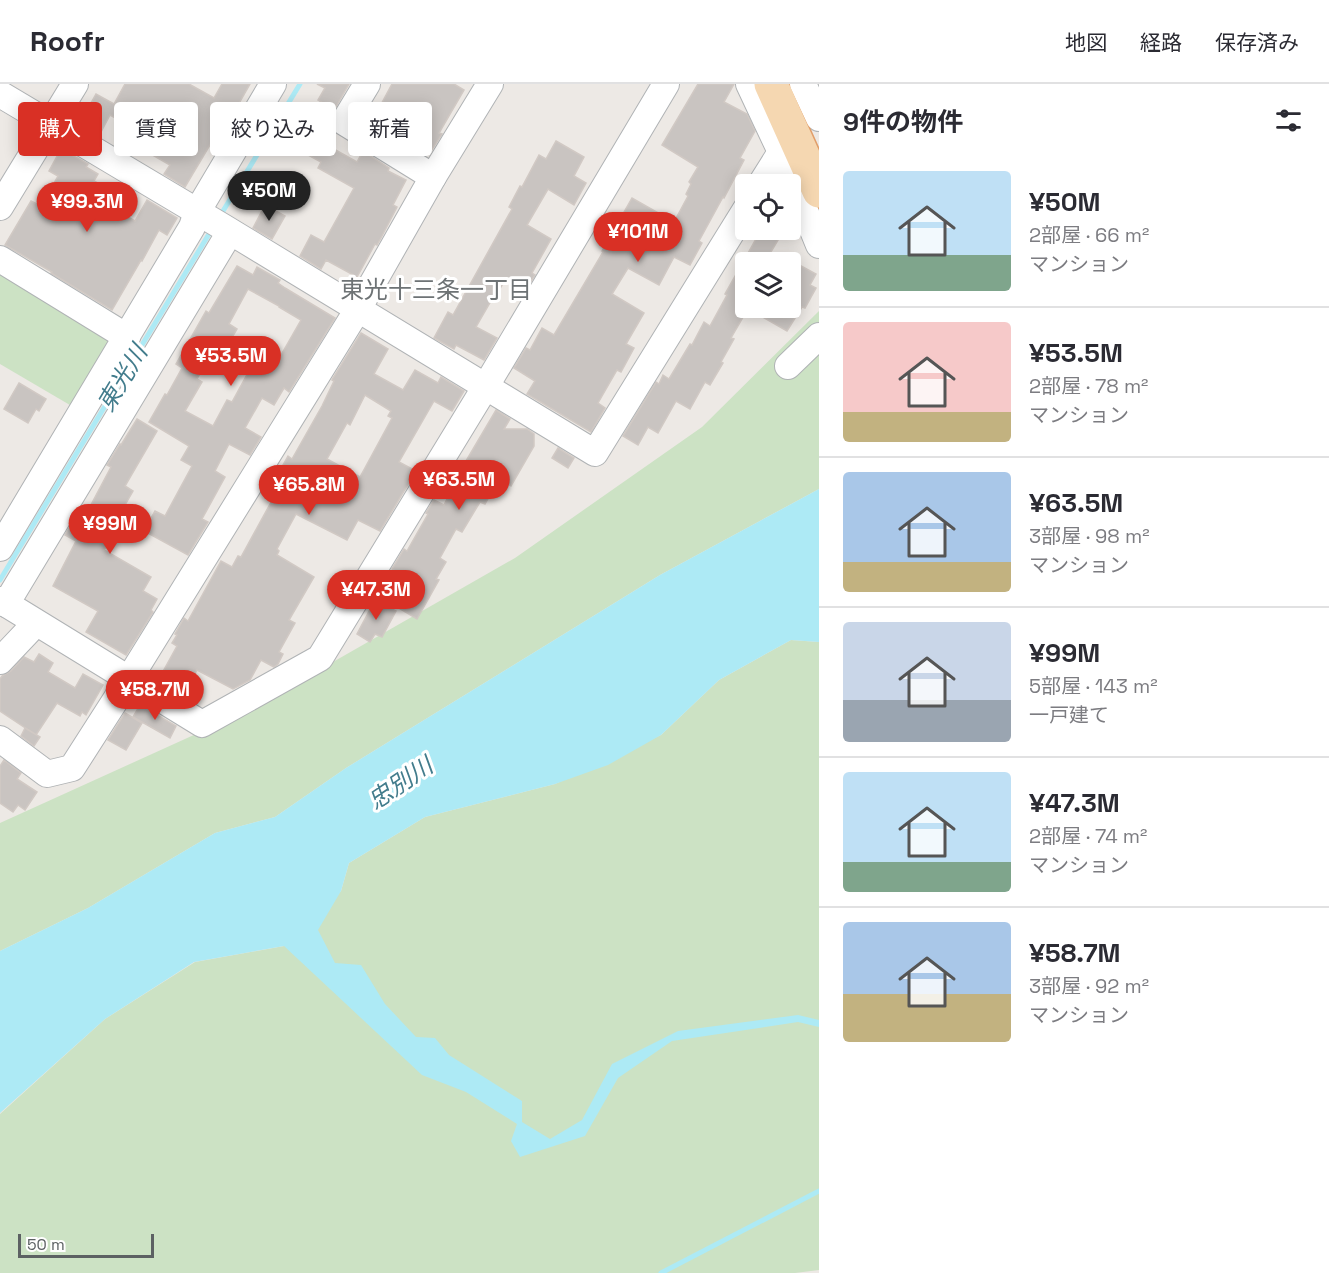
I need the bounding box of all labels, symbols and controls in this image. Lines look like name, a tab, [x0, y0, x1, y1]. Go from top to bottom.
text: Roofr	[30, 23, 105, 59]
text: 地図	[1065, 29, 1107, 56]
text: 経路	[1140, 29, 1182, 56]
text: 保存済み	[1215, 29, 1299, 56]
chip: 購入	[18, 102, 102, 156]
chip: 賃貸	[114, 102, 198, 156]
chip: 絞り込み	[210, 102, 336, 156]
chip: 新着	[348, 102, 432, 156]
icon: filters	[1272, 104, 1305, 137]
text: 9件の物件	[843, 105, 963, 139]
pin: ¥50M	[233, 171, 305, 222]
map controls	[735, 174, 801, 318]
button: locate	[735, 174, 801, 240]
text: ¥50M	[242, 177, 297, 203]
pin: ¥99.3M	[38, 182, 136, 233]
text: ¥50M	[1029, 185, 1101, 219]
text: ¥99.3M	[51, 188, 123, 214]
icon: home	[891, 195, 963, 267]
pin: ¥101M	[596, 212, 680, 263]
text: ¥101M	[607, 218, 669, 244]
text: 2部屋 · 66 m²	[1029, 222, 1149, 248]
text: マンション	[1029, 251, 1129, 277]
button: layers	[735, 252, 801, 318]
district label: 東光十三条一丁目	[340, 274, 532, 305]
pin: ¥53.5M	[182, 336, 280, 387]
text: ¥53.5M	[1029, 336, 1123, 370]
water label: 東光川	[90, 337, 155, 417]
text: ¥53.5M	[195, 342, 267, 368]
icon: home	[891, 346, 963, 418]
text: 2部屋 · 78 m²	[1029, 373, 1148, 399]
text: マンション	[1029, 402, 1129, 428]
pin: ¥63.5M	[410, 460, 508, 511]
pin: ¥65.8M	[260, 465, 358, 516]
text: ¥63.5M	[423, 466, 495, 492]
text: ¥65.8M	[273, 471, 345, 497]
text: ¥63.5M	[1029, 486, 1123, 520]
icon: home	[891, 496, 963, 568]
pin: ¥99M	[74, 504, 146, 555]
text: ¥99M	[83, 510, 137, 536]
text: 3部屋 · 98 m²	[1029, 523, 1149, 549]
text: マンション	[1029, 552, 1129, 578]
pin: ¥47.3M	[327, 570, 425, 621]
text: ¥47.3M	[341, 576, 411, 602]
text: ¥99M	[1029, 636, 1100, 670]
icon: home	[891, 646, 963, 718]
pin: ¥58.7M	[106, 670, 204, 721]
text: 5部屋 · 143 m²	[1029, 673, 1158, 699]
text: ¥58.7M	[120, 676, 190, 702]
text: 一戸建て	[1029, 702, 1109, 728]
water label: 忠別川	[361, 748, 441, 816]
text: ¥47.3M	[1029, 786, 1120, 820]
icon: home	[891, 796, 963, 868]
text: 2部屋 · 74 m²	[1029, 823, 1147, 849]
text: マンション	[1029, 852, 1129, 878]
text: ¥58.7M	[1029, 936, 1121, 970]
icon: home	[891, 946, 963, 1018]
text: 3部屋 · 92 m²	[1029, 973, 1149, 999]
text: マンション	[1029, 1002, 1129, 1028]
scale bar	[18, 1231, 154, 1258]
text: 50 m	[27, 1234, 65, 1255]

